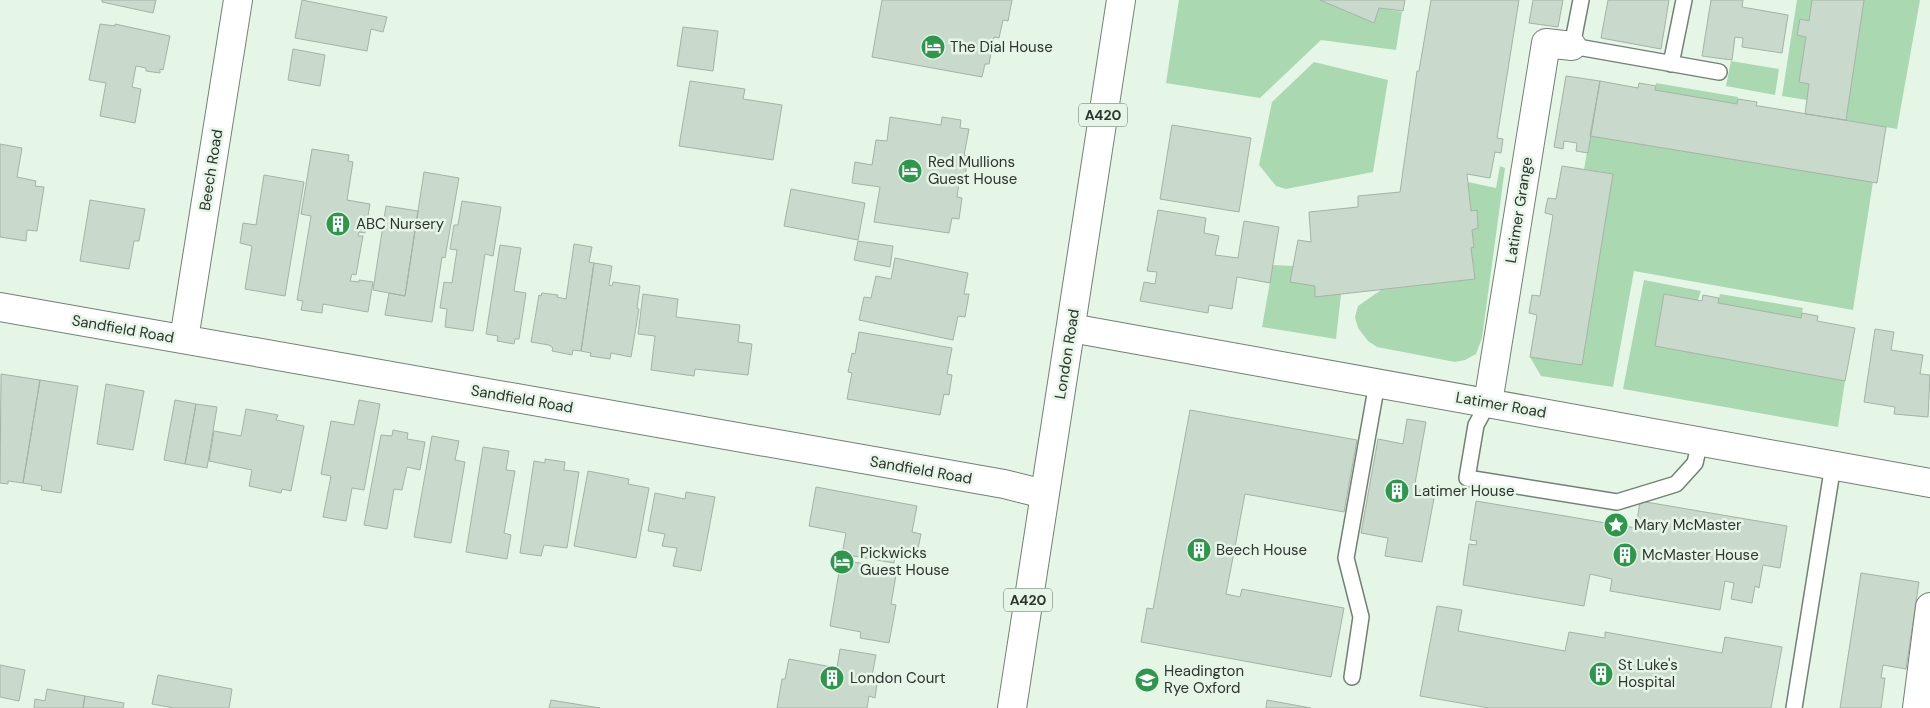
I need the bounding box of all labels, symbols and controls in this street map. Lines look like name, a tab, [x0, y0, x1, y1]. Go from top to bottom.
hotel icon: The Dial House	[920, 34, 946, 60]
place label: The Dial House	[950, 37, 1053, 57]
road number: A420	[1079, 104, 1127, 126]
street label: Beech Road	[195, 128, 227, 212]
place label: Red Mullions Guest House	[928, 152, 1017, 189]
street label: Latimer Grange	[1501, 156, 1537, 264]
hotel icon: Red Mullions Guest House	[897, 158, 923, 184]
building icon: ABC Nursery	[325, 211, 351, 237]
place label: ABC Nursery	[356, 214, 445, 234]
street label: London Road	[1050, 308, 1084, 400]
street label: Sandfield Road	[70, 310, 176, 348]
street label: Sandfield Road	[469, 380, 575, 418]
street label: Latimer Road	[1454, 387, 1548, 423]
street label: Sandfield Road	[868, 451, 974, 489]
building icon: Latimer House	[1384, 478, 1410, 504]
place label: Latimer House	[1414, 481, 1515, 501]
place icon: Mary McMaster	[1603, 512, 1629, 538]
place label: Mary McMaster	[1634, 515, 1742, 535]
building icon: Beech House	[1186, 537, 1212, 563]
place label: Beech House	[1216, 540, 1307, 560]
building icon: McMaster House	[1612, 542, 1638, 568]
place label: Pickwicks Guest House	[860, 543, 949, 580]
place label: McMaster House	[1642, 545, 1759, 565]
hotel icon: Pickwicks Guest House	[829, 549, 855, 575]
road number: A420	[1004, 588, 1052, 612]
place label: St Luke's Hospital	[1618, 655, 1678, 692]
place label: Headington Rye Oxford	[1164, 661, 1244, 698]
building icon: St Luke's Hospital	[1588, 661, 1614, 687]
building icon: London Court	[819, 665, 845, 691]
school or university icon: Headington Rye Oxford	[1134, 667, 1160, 693]
place label: London Court	[850, 668, 946, 688]

